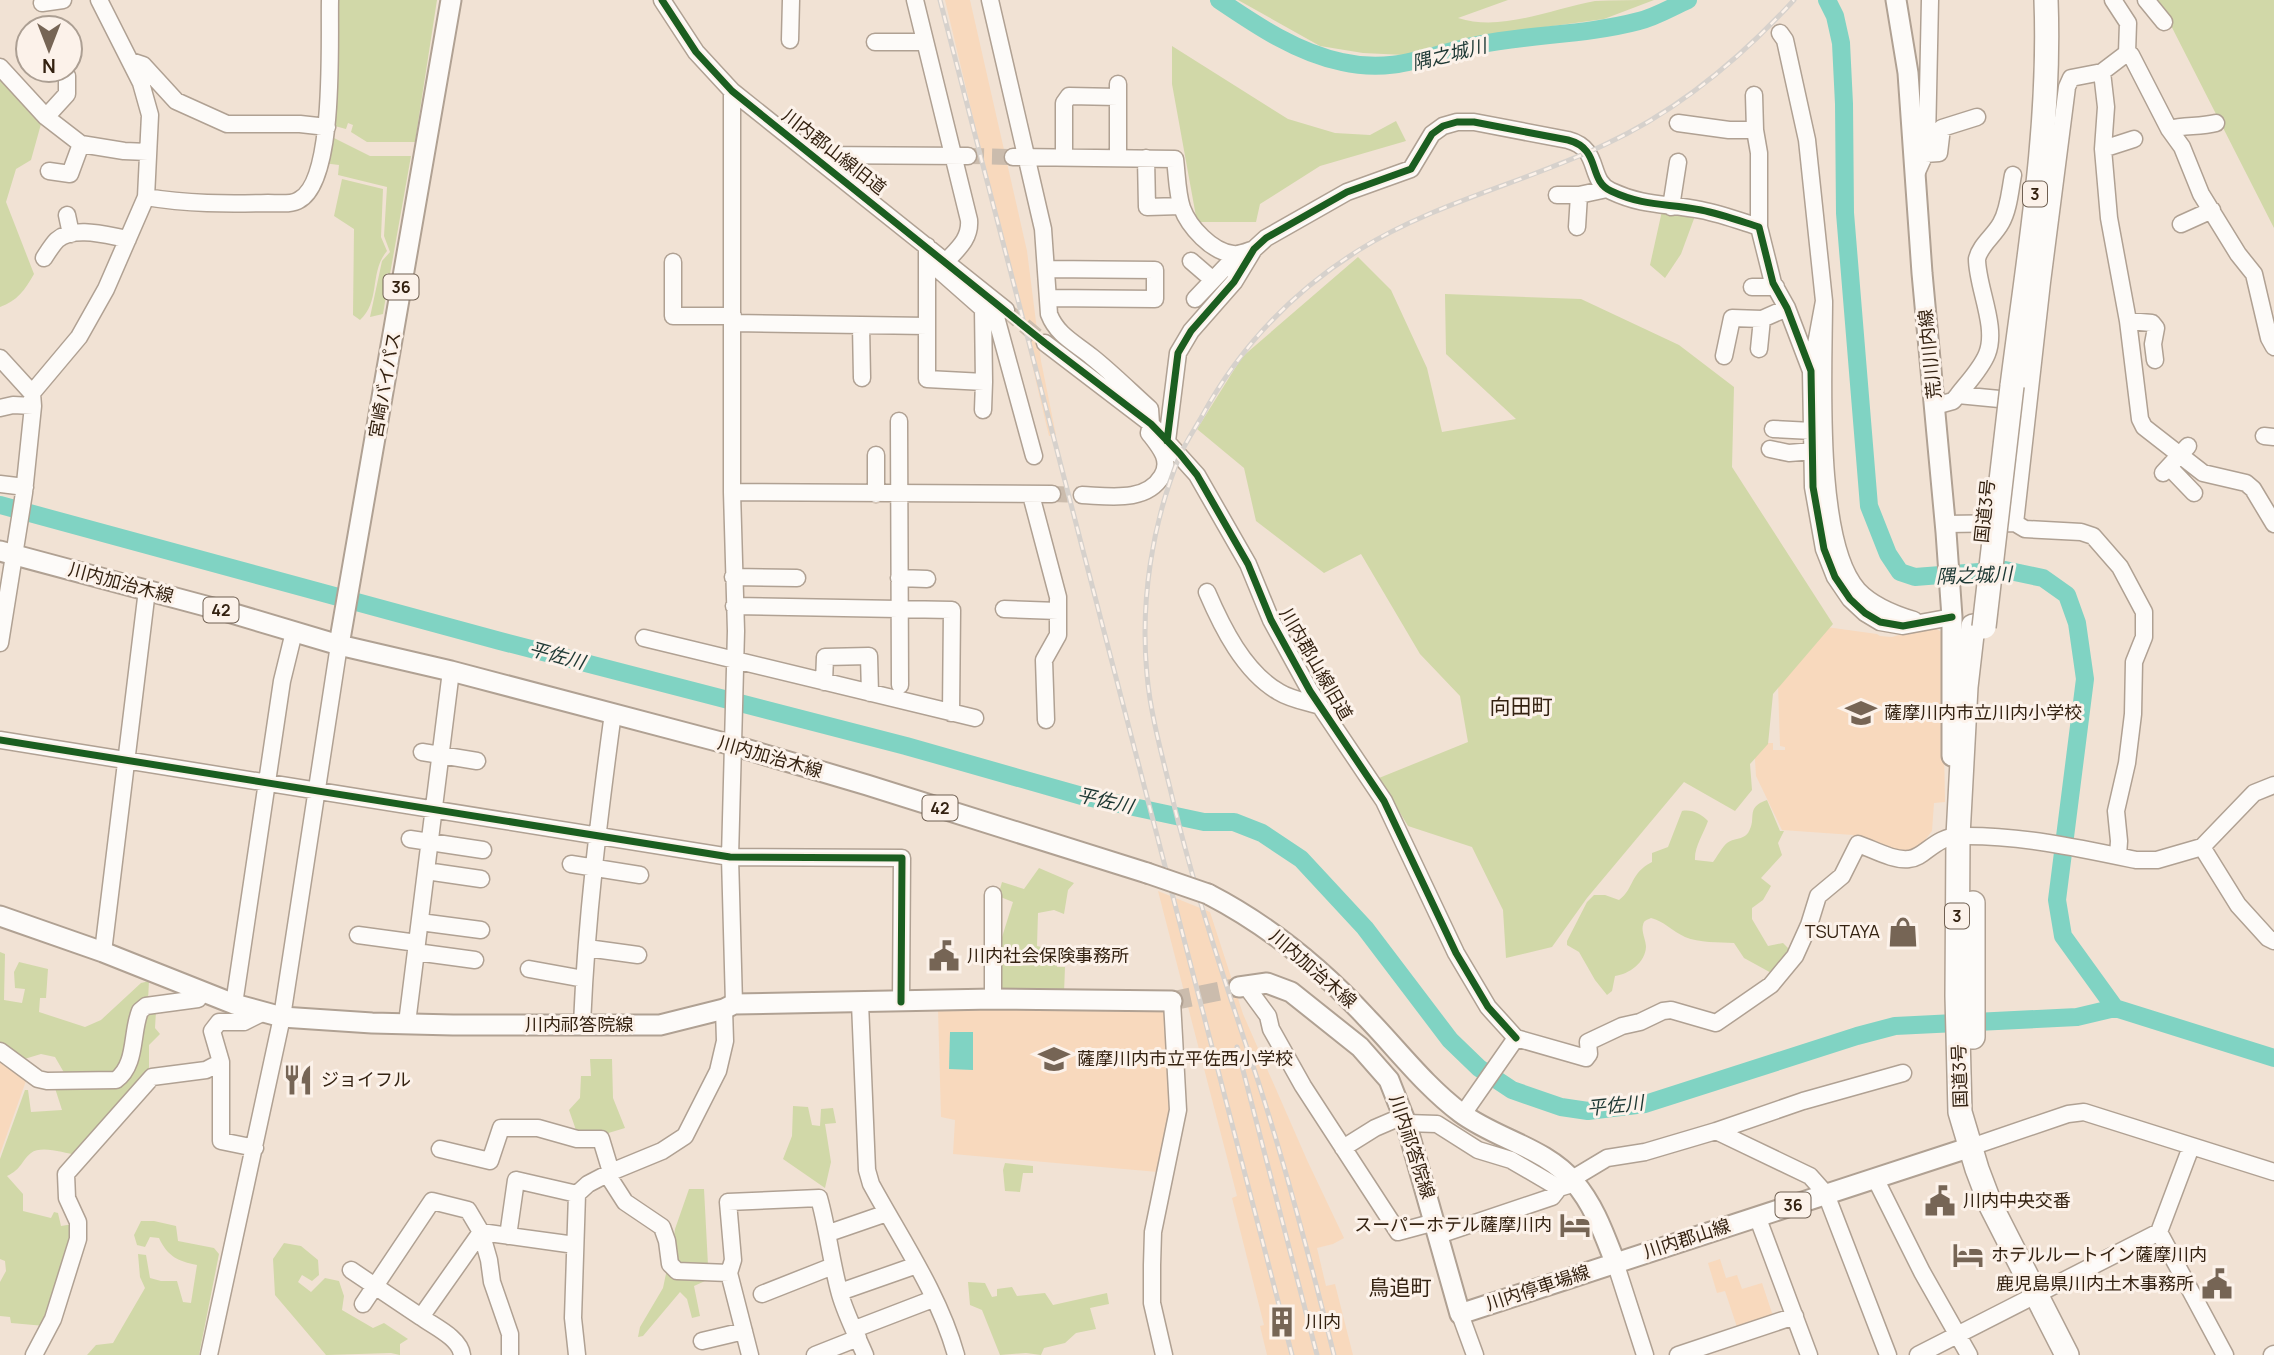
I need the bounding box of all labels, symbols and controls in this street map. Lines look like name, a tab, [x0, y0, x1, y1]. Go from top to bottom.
north arrow	[14, 14, 84, 84]
water label: 隅之城川	[1409, 32, 1491, 76]
text: N	[42, 53, 56, 79]
street label: 川内郡山線旧道	[778, 103, 892, 199]
road number: 3	[2023, 182, 2047, 206]
road number: 36	[384, 274, 418, 300]
street label: 荒川川内線	[1912, 308, 1946, 400]
street label: 宮崎バイパス	[363, 330, 405, 440]
street label: 国道3号	[1969, 478, 1999, 544]
street label: 川内加治木線	[66, 556, 177, 608]
water label: 隅之城川	[1936, 561, 2014, 589]
road number: 42	[204, 597, 238, 622]
street label: 川内郡山線旧道	[1275, 603, 1359, 724]
water label: 平佐川	[526, 635, 590, 675]
district label: 向田町	[1490, 692, 1553, 720]
school or university icon: 薩摩川内市立川内小学校	[1844, 696, 1878, 730]
place label: 薩摩川内市立川内小学校	[1884, 700, 2082, 724]
street label: 川内加治木線	[715, 730, 825, 782]
water label: 平佐川	[1074, 781, 1138, 820]
road number: 42	[922, 796, 958, 820]
road number: 3	[1945, 904, 1969, 928]
shop icon: TSUTAYA	[1886, 915, 1920, 949]
place label: TSUTAYA	[1805, 919, 1881, 943]
street label: 川内加治木線	[1265, 924, 1362, 1013]
public building icon: 川内社会保険事務所	[927, 939, 961, 973]
place label: 川内社会保険事務所	[967, 943, 1129, 967]
street label: 川内祁答院線	[525, 1012, 633, 1036]
school or university icon: 薩摩川内市立平佐西小学校	[1037, 1042, 1071, 1076]
street label: 国道3号	[1946, 1044, 1972, 1108]
place label: 薩摩川内市立平佐西小学校	[1077, 1046, 1293, 1070]
restaurant icon: ジョイフル	[281, 1063, 315, 1097]
place label: ジョイフル	[321, 1067, 411, 1091]
water label: 平佐川	[1585, 1089, 1647, 1121]
street label: 川内祁答院線	[1385, 1092, 1441, 1202]
public building icon: 川内中央交番	[1923, 1184, 1957, 1218]
place label: 川内中央交番	[1963, 1188, 2071, 1212]
road number: 36	[1776, 1192, 1811, 1218]
hotel icon: スーパーホテル薩摩川内	[1558, 1208, 1592, 1242]
place label: スーパーホテル薩摩川内	[1354, 1212, 1552, 1236]
street label: 川内郡山線	[1640, 1213, 1733, 1263]
hotel icon: ホテルルートイン薩摩川内	[1951, 1238, 1985, 1272]
place label: ホテルルートイン薩摩川内	[1991, 1242, 2207, 1266]
street label: 川内停車場線	[1483, 1259, 1593, 1315]
public building icon: 鹿児島県川内土木事務所	[2200, 1267, 2234, 1301]
place label: 鹿児島県川内土木事務所	[1996, 1271, 2194, 1295]
district label: 鳥追町	[1369, 1273, 1432, 1301]
building icon: 川内	[1265, 1305, 1299, 1339]
place label: 川内	[1305, 1309, 1341, 1333]

